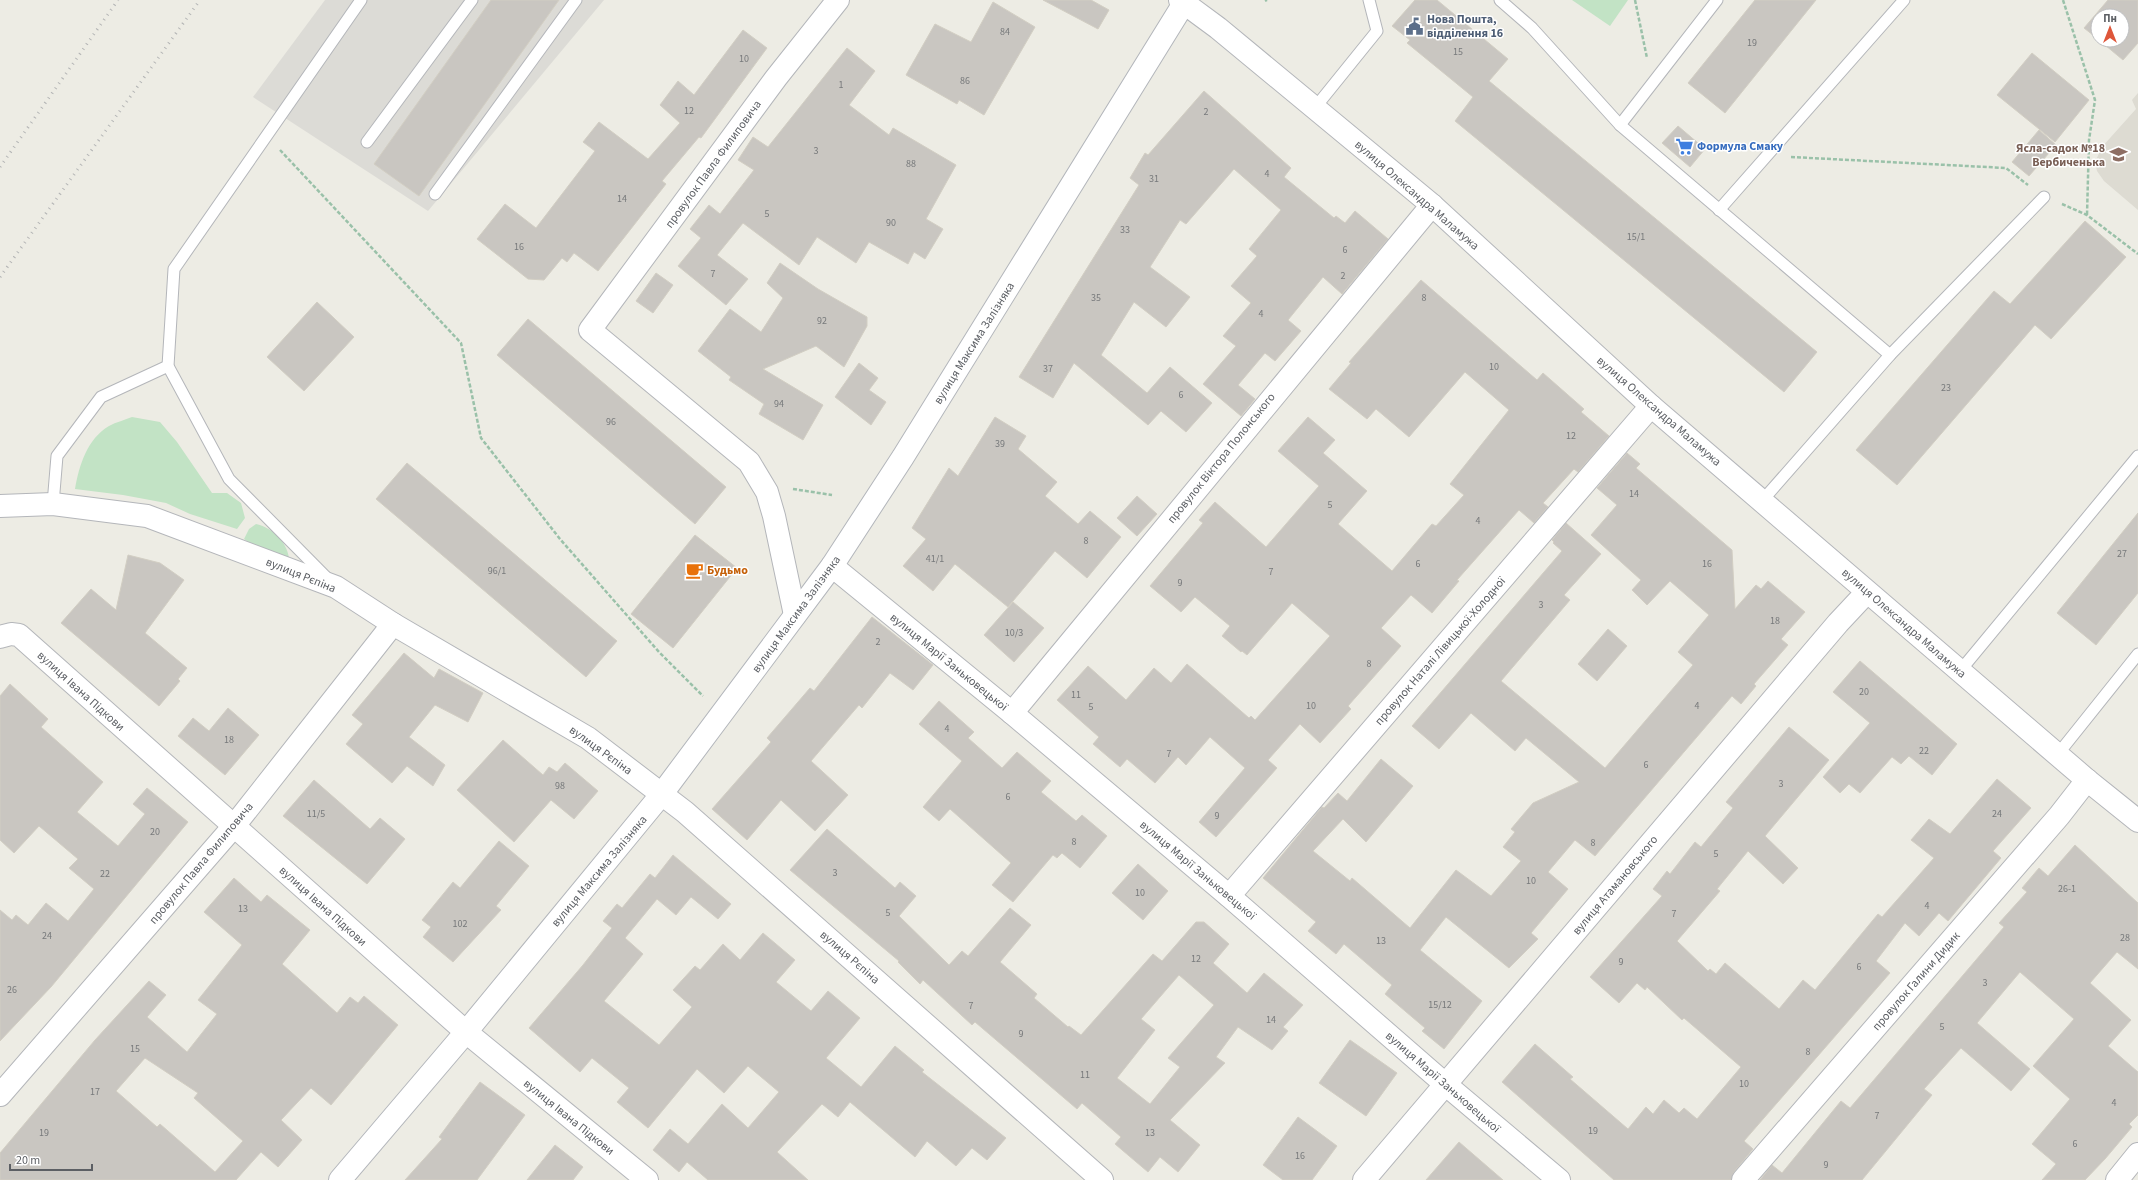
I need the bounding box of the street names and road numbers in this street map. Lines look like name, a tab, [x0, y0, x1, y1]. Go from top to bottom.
street label: провулок Павла Филиповича	[661, 97, 766, 232]
street label: вулиця Олександра Маламужа	[1351, 136, 1483, 254]
street label: вулиця Максима Залізняка	[930, 279, 1019, 408]
street label: вулиця Олександра Маламужа	[1593, 352, 1725, 470]
street label: провулок Віктора Полонського	[1163, 389, 1279, 527]
street label: вулиця Максима Залізняка	[748, 552, 845, 676]
street label: вулиця Рєпіна	[263, 554, 338, 597]
street label: вулиця Олександра Маламужа	[1838, 564, 1970, 682]
street label: провулок Наталі Лівицької-Холодної	[1371, 573, 1510, 729]
street label: вулиця Марії Заньковецької	[886, 609, 1012, 716]
street label: вулиця Івана Підкови	[33, 647, 128, 735]
street label: вулиця Рєпіна	[566, 722, 636, 779]
street label: провулок Павла Филиповича	[145, 799, 257, 928]
street label: вулиця Максима Залізняка	[548, 812, 651, 931]
street label: вулиця Марії Заньковецької	[1136, 817, 1260, 925]
street label: вулиця Атамановського	[1569, 832, 1662, 939]
street label: вулиця Івана Підкови	[275, 862, 370, 950]
street label: вулиця Рєпіна	[816, 927, 883, 988]
street label: провулок Галини Дидик	[1869, 928, 1964, 1035]
street label: вулиця Марії Заньковецької	[1382, 1028, 1505, 1138]
street label: вулиця Івана Підкови	[520, 1075, 618, 1159]

